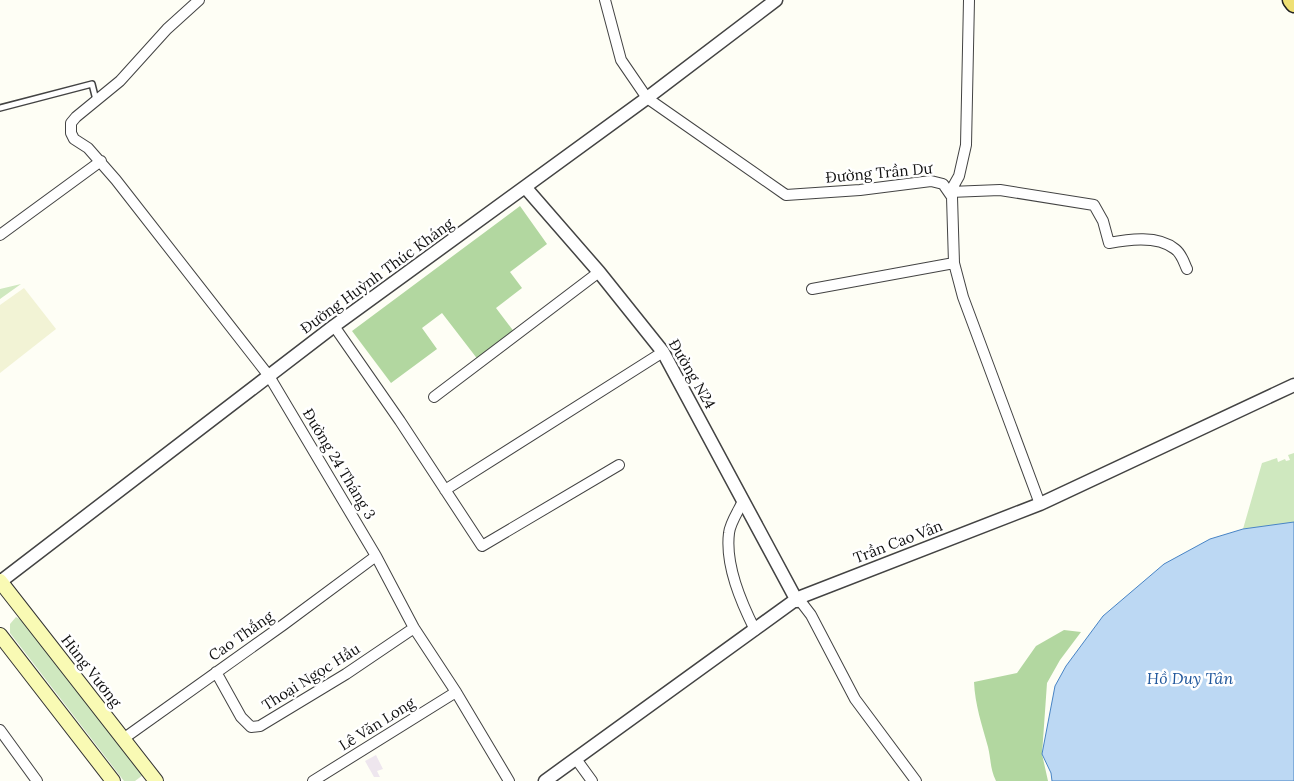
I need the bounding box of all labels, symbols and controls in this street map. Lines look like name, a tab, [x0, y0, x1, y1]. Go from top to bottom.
street label: Đường Trần Dư	[825, 158, 934, 187]
street label: Đường Huỳnh Thúc Kháng	[297, 213, 457, 337]
street label: Đường N24	[665, 335, 720, 412]
street label: Đường 24 Tháng 3	[299, 405, 380, 523]
street label: Trần Cao Vân	[851, 516, 945, 567]
street label: Cao Thắng	[205, 606, 277, 665]
street label: Hùng Vương	[57, 631, 126, 711]
street label: Thoại Ngọc Hầu	[258, 639, 363, 714]
water label: Hồ Duy Tân	[1147, 668, 1233, 688]
street label: Lê Văn Long	[335, 692, 419, 754]

